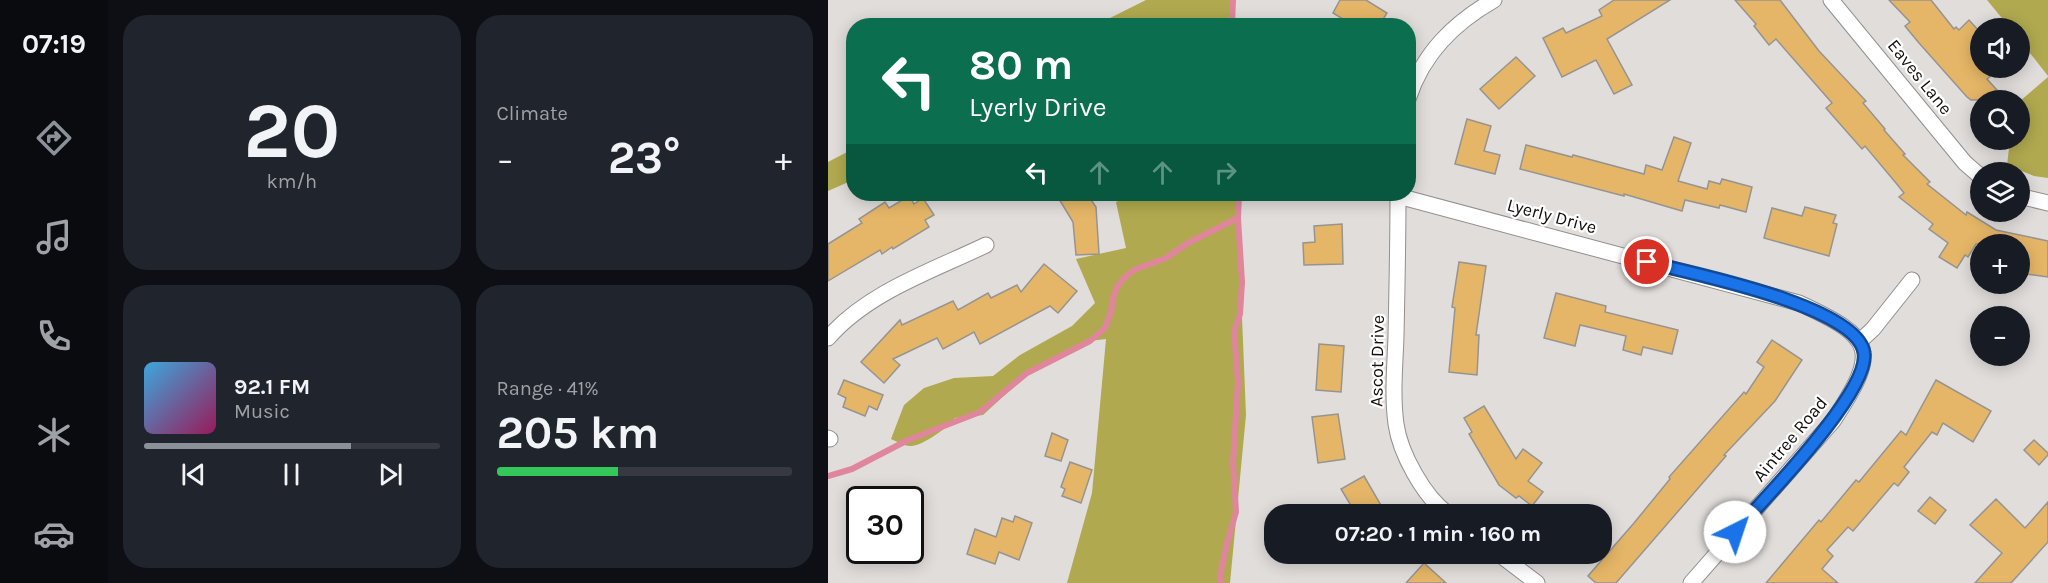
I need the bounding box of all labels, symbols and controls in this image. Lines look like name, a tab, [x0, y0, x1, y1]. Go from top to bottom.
map controls	[1970, 18, 2030, 366]
button: sound	[1970, 18, 2030, 78]
text: 07:19	[22, 28, 86, 60]
street label: Eaves Lane	[1883, 35, 1957, 119]
text: 80 m	[969, 40, 1073, 90]
icon: left	[870, 42, 948, 120]
text: 20	[243, 85, 340, 177]
button: search	[1970, 90, 2030, 150]
text: Lyerly Drive	[969, 91, 1107, 123]
text: Climate	[497, 102, 568, 125]
icon: directions	[33, 117, 75, 159]
text: 23°	[608, 132, 681, 184]
text: −	[497, 140, 514, 178]
text: +	[775, 140, 792, 178]
icon: left	[1020, 156, 1053, 189]
icon: ahead	[1083, 156, 1116, 189]
icon: ahead	[1146, 156, 1179, 189]
icon: right	[1209, 156, 1242, 189]
button: layers	[1970, 162, 2030, 222]
text: km/h	[266, 170, 317, 193]
street label: Lyerly Drive	[1505, 193, 1599, 239]
icon: music	[33, 216, 75, 258]
button: +	[1970, 234, 2030, 294]
pin	[1621, 236, 1672, 287]
icon: arrive	[1630, 245, 1663, 278]
button: −	[1970, 306, 2030, 366]
icon: phone	[33, 315, 75, 357]
street label: Ascot Drive	[1365, 315, 1389, 407]
text: 92.1 FM	[234, 374, 310, 400]
text: Range · 41%	[497, 377, 599, 400]
street label: Aintree Road	[1748, 392, 1832, 486]
text: Music	[234, 400, 290, 423]
text: 205 km	[497, 407, 659, 459]
icon: climate	[33, 414, 75, 456]
icon: previous	[177, 458, 210, 491]
icon: pause	[275, 458, 308, 491]
icon: next	[374, 458, 407, 491]
speed limit sign: 30	[846, 486, 924, 564]
position arrow	[1703, 500, 1767, 564]
icon: car	[33, 513, 75, 555]
text: 07:20 · 1 min · 160 m	[1335, 521, 1541, 547]

